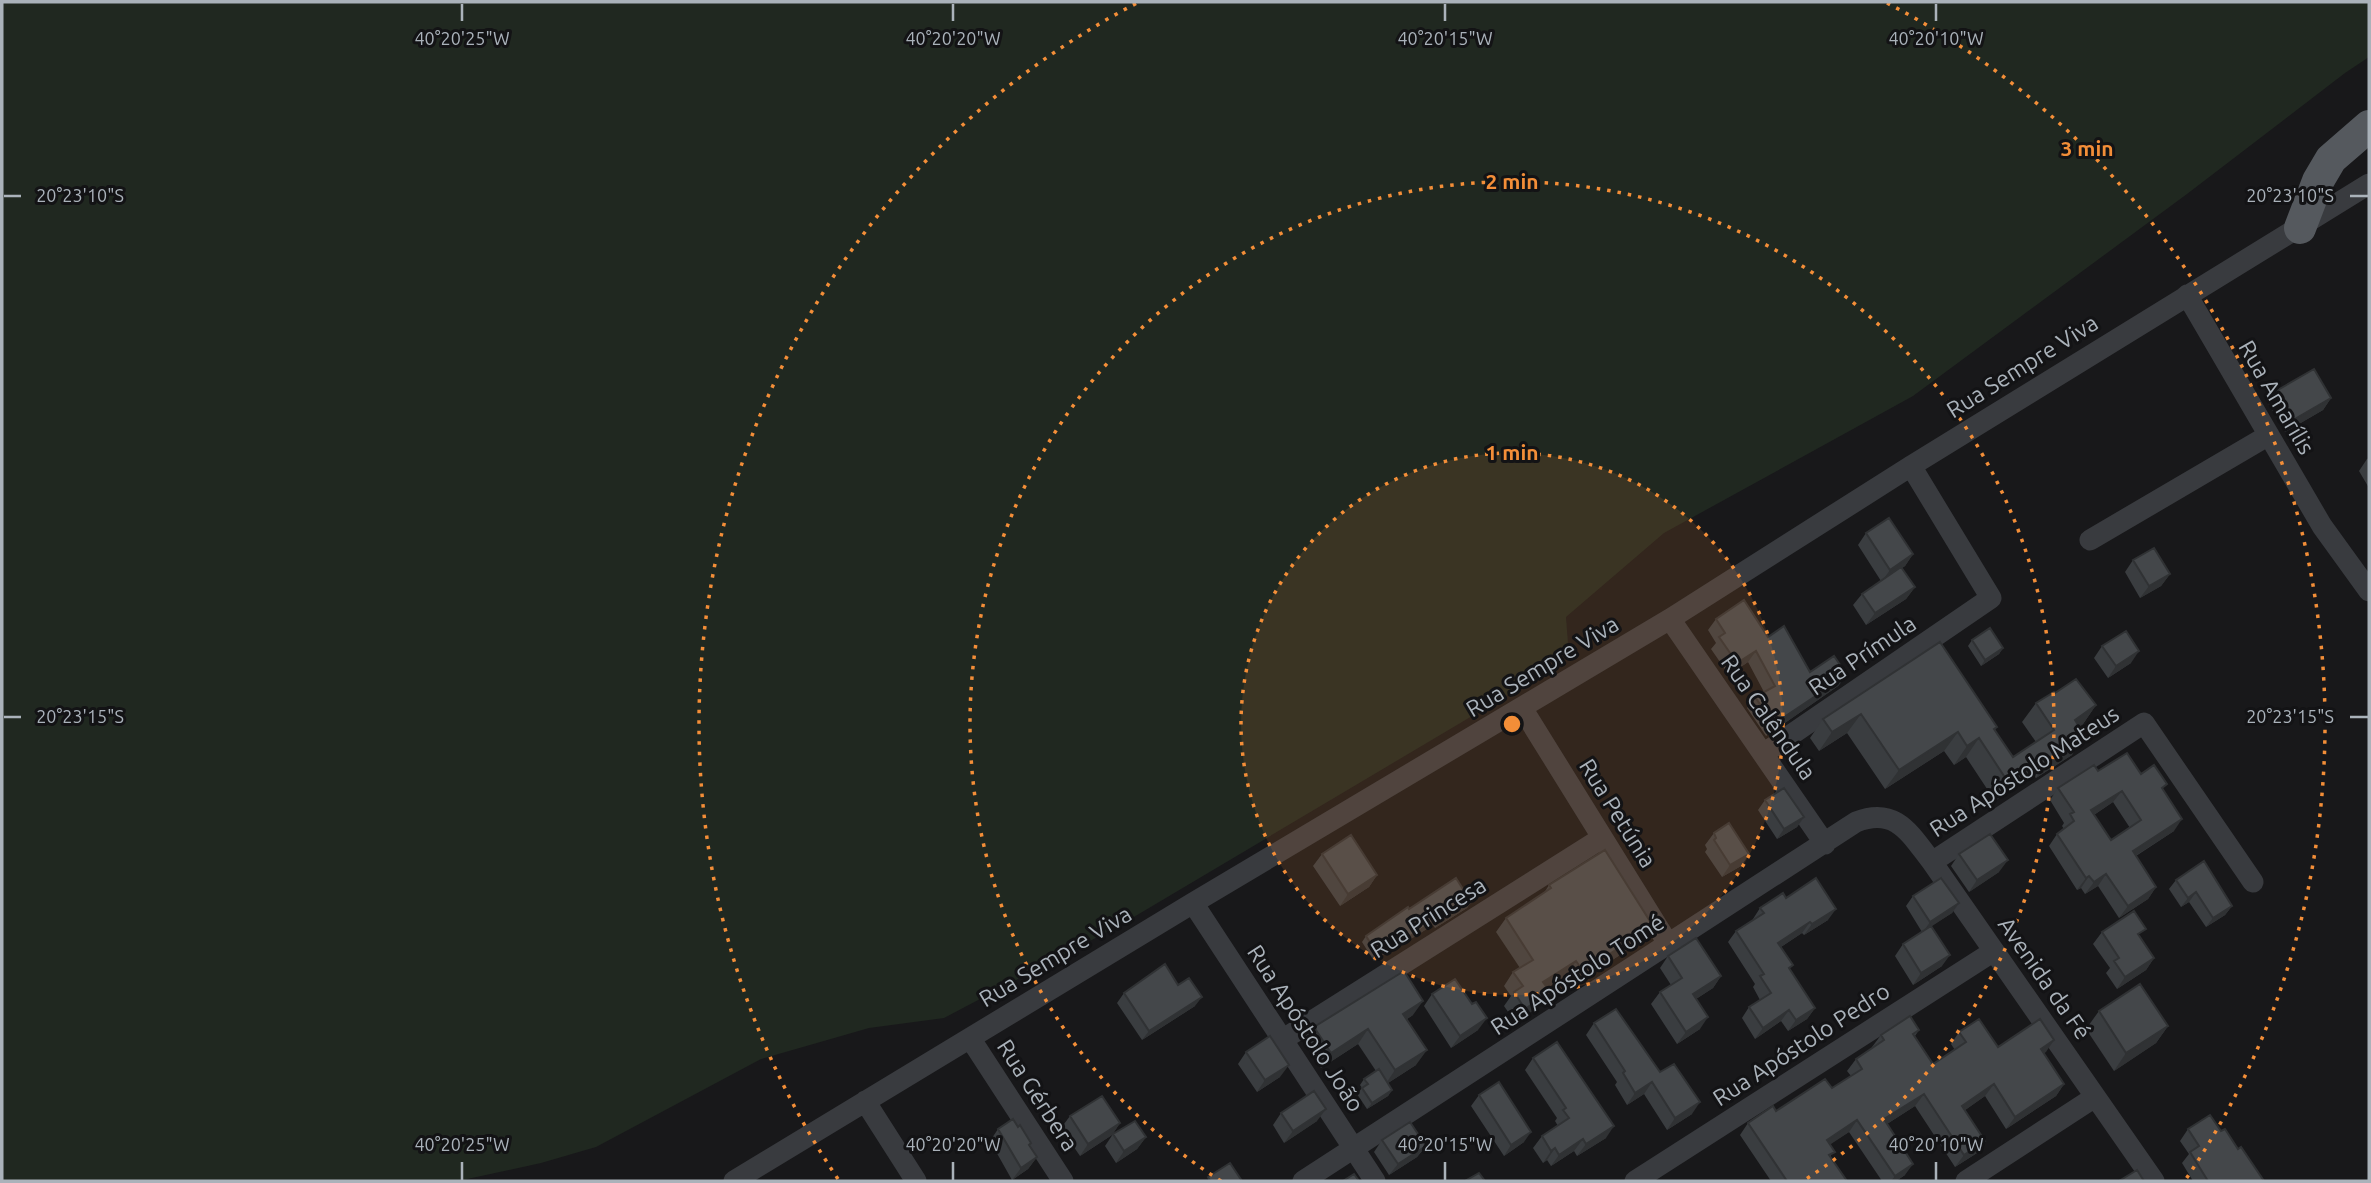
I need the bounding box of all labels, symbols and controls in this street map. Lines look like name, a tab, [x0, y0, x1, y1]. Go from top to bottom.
text: 40°20'25"W	[414, 28, 510, 48]
text: 40°20'20"W	[905, 28, 1001, 48]
text: 40°20'15"W	[1397, 28, 1493, 48]
text: 40°20'10"W	[1888, 28, 1984, 48]
text: 3 min	[2060, 136, 2114, 160]
text: 2 min	[1485, 169, 1539, 193]
text: 20°23'10"S	[36, 185, 124, 205]
text: 20°23'10"S	[2246, 185, 2334, 205]
street label: Rua Sempre Viva	[1942, 310, 2102, 422]
street label: Rua Amarílis	[2234, 336, 2320, 458]
text: 1 min	[1485, 440, 1539, 464]
street label: Rua Prímula	[1804, 610, 1920, 700]
street label: Rua Sempre Viva	[1461, 611, 1623, 721]
street label: Rua Calêndula	[1717, 650, 1821, 784]
street label: Rua Apóstolo Mateus	[1925, 701, 2123, 841]
text: 20°23'15"S	[36, 706, 124, 726]
text: 20°23'15"S	[2246, 706, 2334, 726]
centre of rings	[1500, 712, 1524, 736]
street label: Rua Petúnia	[1575, 754, 1661, 872]
street label: Rua Princesa	[1366, 872, 1490, 962]
street label: Rua Sempre Viva	[974, 901, 1136, 1011]
street label: Rua Apóstolo Tomé	[1486, 909, 1668, 1039]
street label: Avenida da Fé	[1994, 912, 2096, 1044]
street label: Rua Apóstolo João	[1243, 940, 1369, 1116]
street label: Rua Apóstolo Pedro	[1708, 978, 1894, 1110]
street label: Rua Gérbera	[993, 1035, 1083, 1155]
text: 40°20'25"W	[414, 1134, 510, 1154]
text: 40°20'20"W	[905, 1134, 1001, 1154]
text: 40°20'15"W	[1397, 1134, 1493, 1154]
text: 40°20'10"W	[1888, 1134, 1984, 1154]

